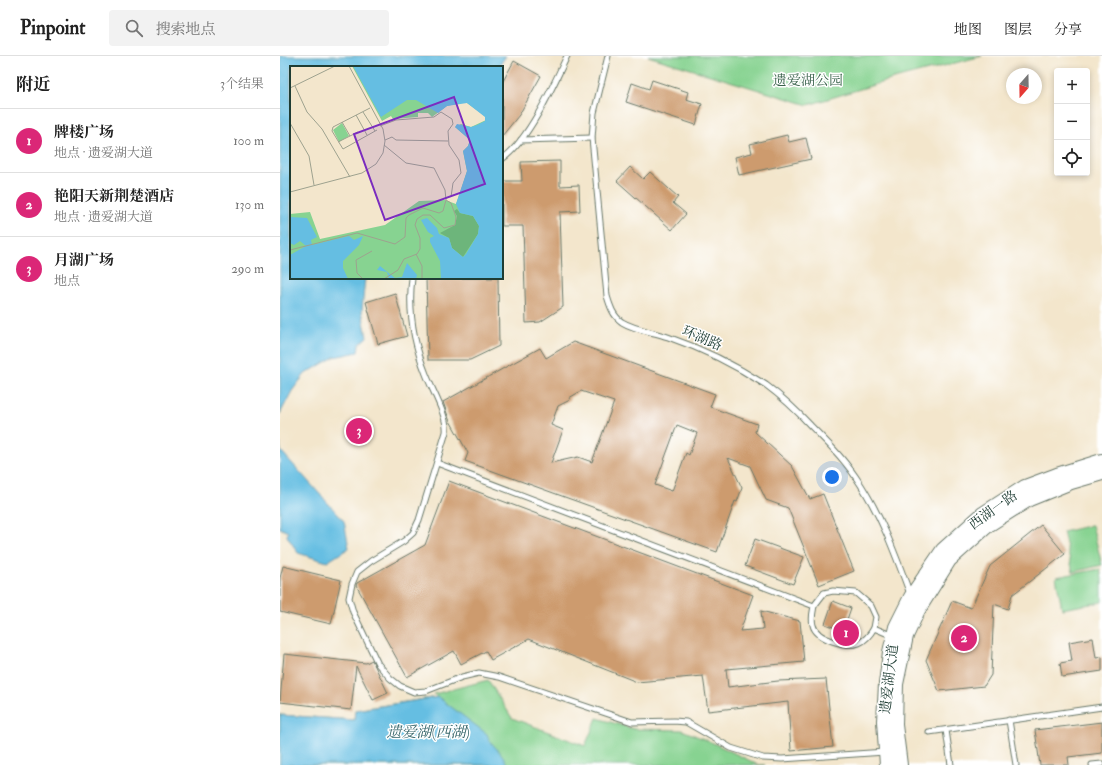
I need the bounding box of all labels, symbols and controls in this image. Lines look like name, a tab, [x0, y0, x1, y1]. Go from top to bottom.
search box	[109, 10, 389, 46]
text: Pinpoint	[20, 16, 85, 40]
icon: search	[123, 17, 145, 39]
text: 搜索地点	[155, 20, 215, 39]
text: 地图	[954, 21, 982, 38]
text: 图层	[1004, 21, 1032, 38]
text: 分享	[1054, 21, 1082, 38]
inset map	[290, 66, 503, 279]
north arrow	[1006, 68, 1042, 104]
map controls	[1054, 68, 1090, 176]
button: +	[1054, 68, 1090, 104]
park label: 遗爱湖公园	[773, 72, 843, 89]
text: 附近	[16, 74, 50, 95]
text: 3个结果	[220, 76, 264, 92]
button: −	[1054, 104, 1090, 140]
text: 牌楼广场	[54, 123, 114, 142]
text: 1	[27, 133, 31, 149]
text: 100 m	[233, 133, 264, 149]
button: locate	[1054, 140, 1090, 176]
text: 地点 · 遗爱湖大道	[54, 145, 153, 161]
text: 艳阳天新荆楚酒店	[54, 187, 174, 206]
text: 2	[26, 197, 32, 213]
text: 130 m	[235, 197, 264, 213]
text: 地点 · 遗爱湖大道	[54, 209, 153, 225]
text: 月湖广场	[54, 251, 114, 270]
text: 3	[27, 261, 32, 277]
text: 290 m	[231, 261, 264, 277]
text: 地点	[54, 273, 80, 289]
street label: 环湖路	[679, 322, 725, 354]
pin: 3	[346, 416, 372, 446]
your location	[822, 467, 842, 487]
street label: 西湖一路	[965, 487, 1021, 533]
pin: 1	[833, 618, 859, 648]
pin: 2	[951, 623, 977, 653]
street label: 遗爱湖大道	[876, 643, 902, 715]
water label: 遗爱湖(西湖)	[387, 723, 470, 742]

